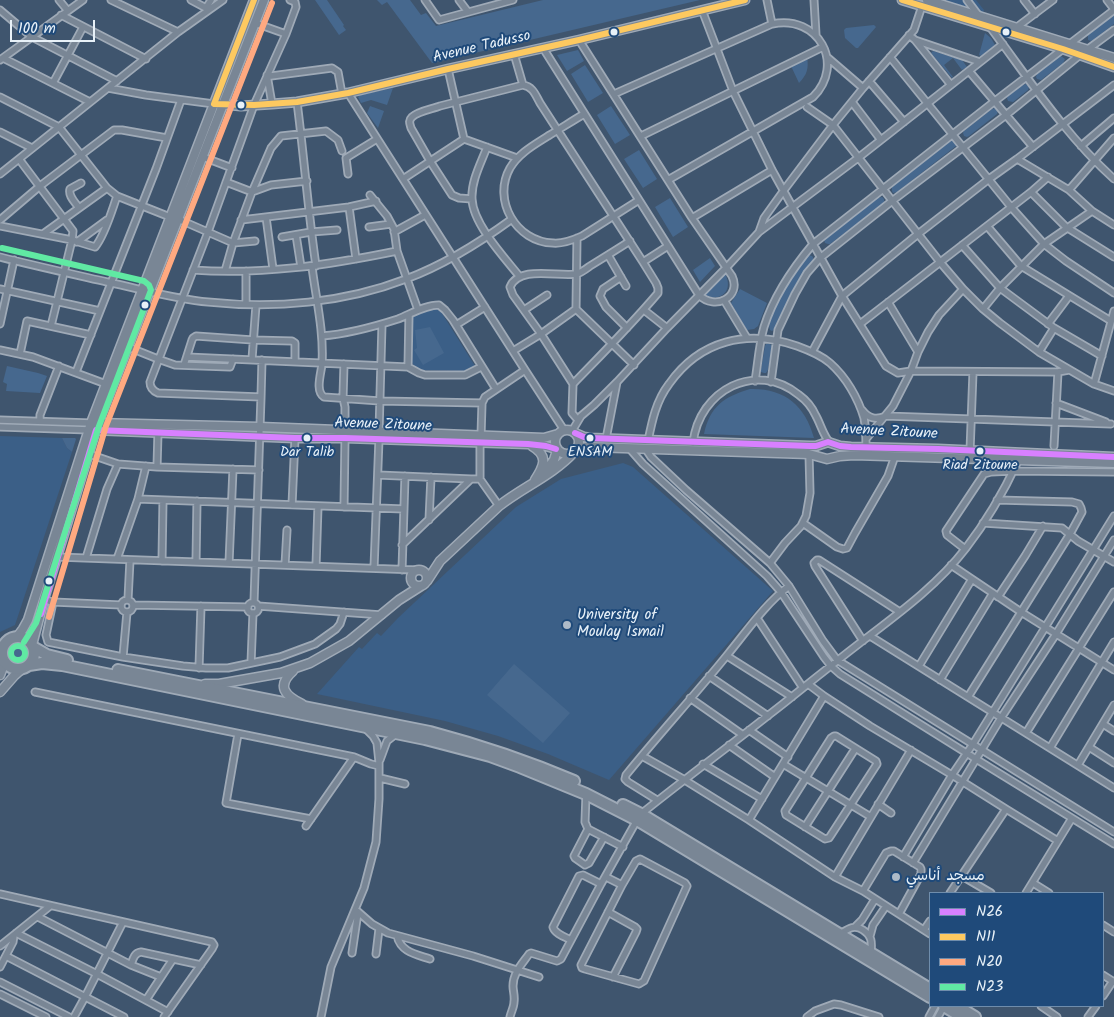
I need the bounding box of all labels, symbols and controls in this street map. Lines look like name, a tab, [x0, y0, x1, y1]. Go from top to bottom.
scale bar	[12, 10, 98, 42]
text: 100 m	[18, 17, 56, 41]
unlabelled marker	[609, 27, 619, 37]
unlabelled marker	[1001, 27, 1011, 37]
street label: Avenue Tadusso	[431, 28, 533, 68]
unlabelled marker	[236, 100, 246, 110]
unlabelled marker	[140, 300, 150, 310]
street label: Avenue Zitoune	[334, 415, 432, 437]
street label: Avenue Zitoune	[840, 421, 938, 445]
marker: Dar Talib	[302, 433, 312, 443]
marker: ENSAM	[585, 433, 595, 443]
place label: Dar Talib	[280, 446, 334, 462]
place label: ENSAM	[568, 446, 612, 462]
marker: Riad Zitoune	[975, 446, 985, 456]
place label: Riad Zitoune	[943, 459, 1017, 475]
unlabelled marker	[44, 576, 54, 586]
place label: University of Moulay Ismail	[577, 607, 664, 642]
marker: University of Moulay Ismail	[561, 619, 573, 631]
place label: مسجد أناسي	[906, 868, 985, 886]
marker: مسجد أناسي	[890, 871, 902, 883]
legend	[929, 892, 1104, 1007]
text: N26	[976, 900, 1003, 924]
text: N11	[976, 925, 996, 949]
text: N20	[976, 950, 1002, 974]
text: N23	[976, 975, 1003, 999]

